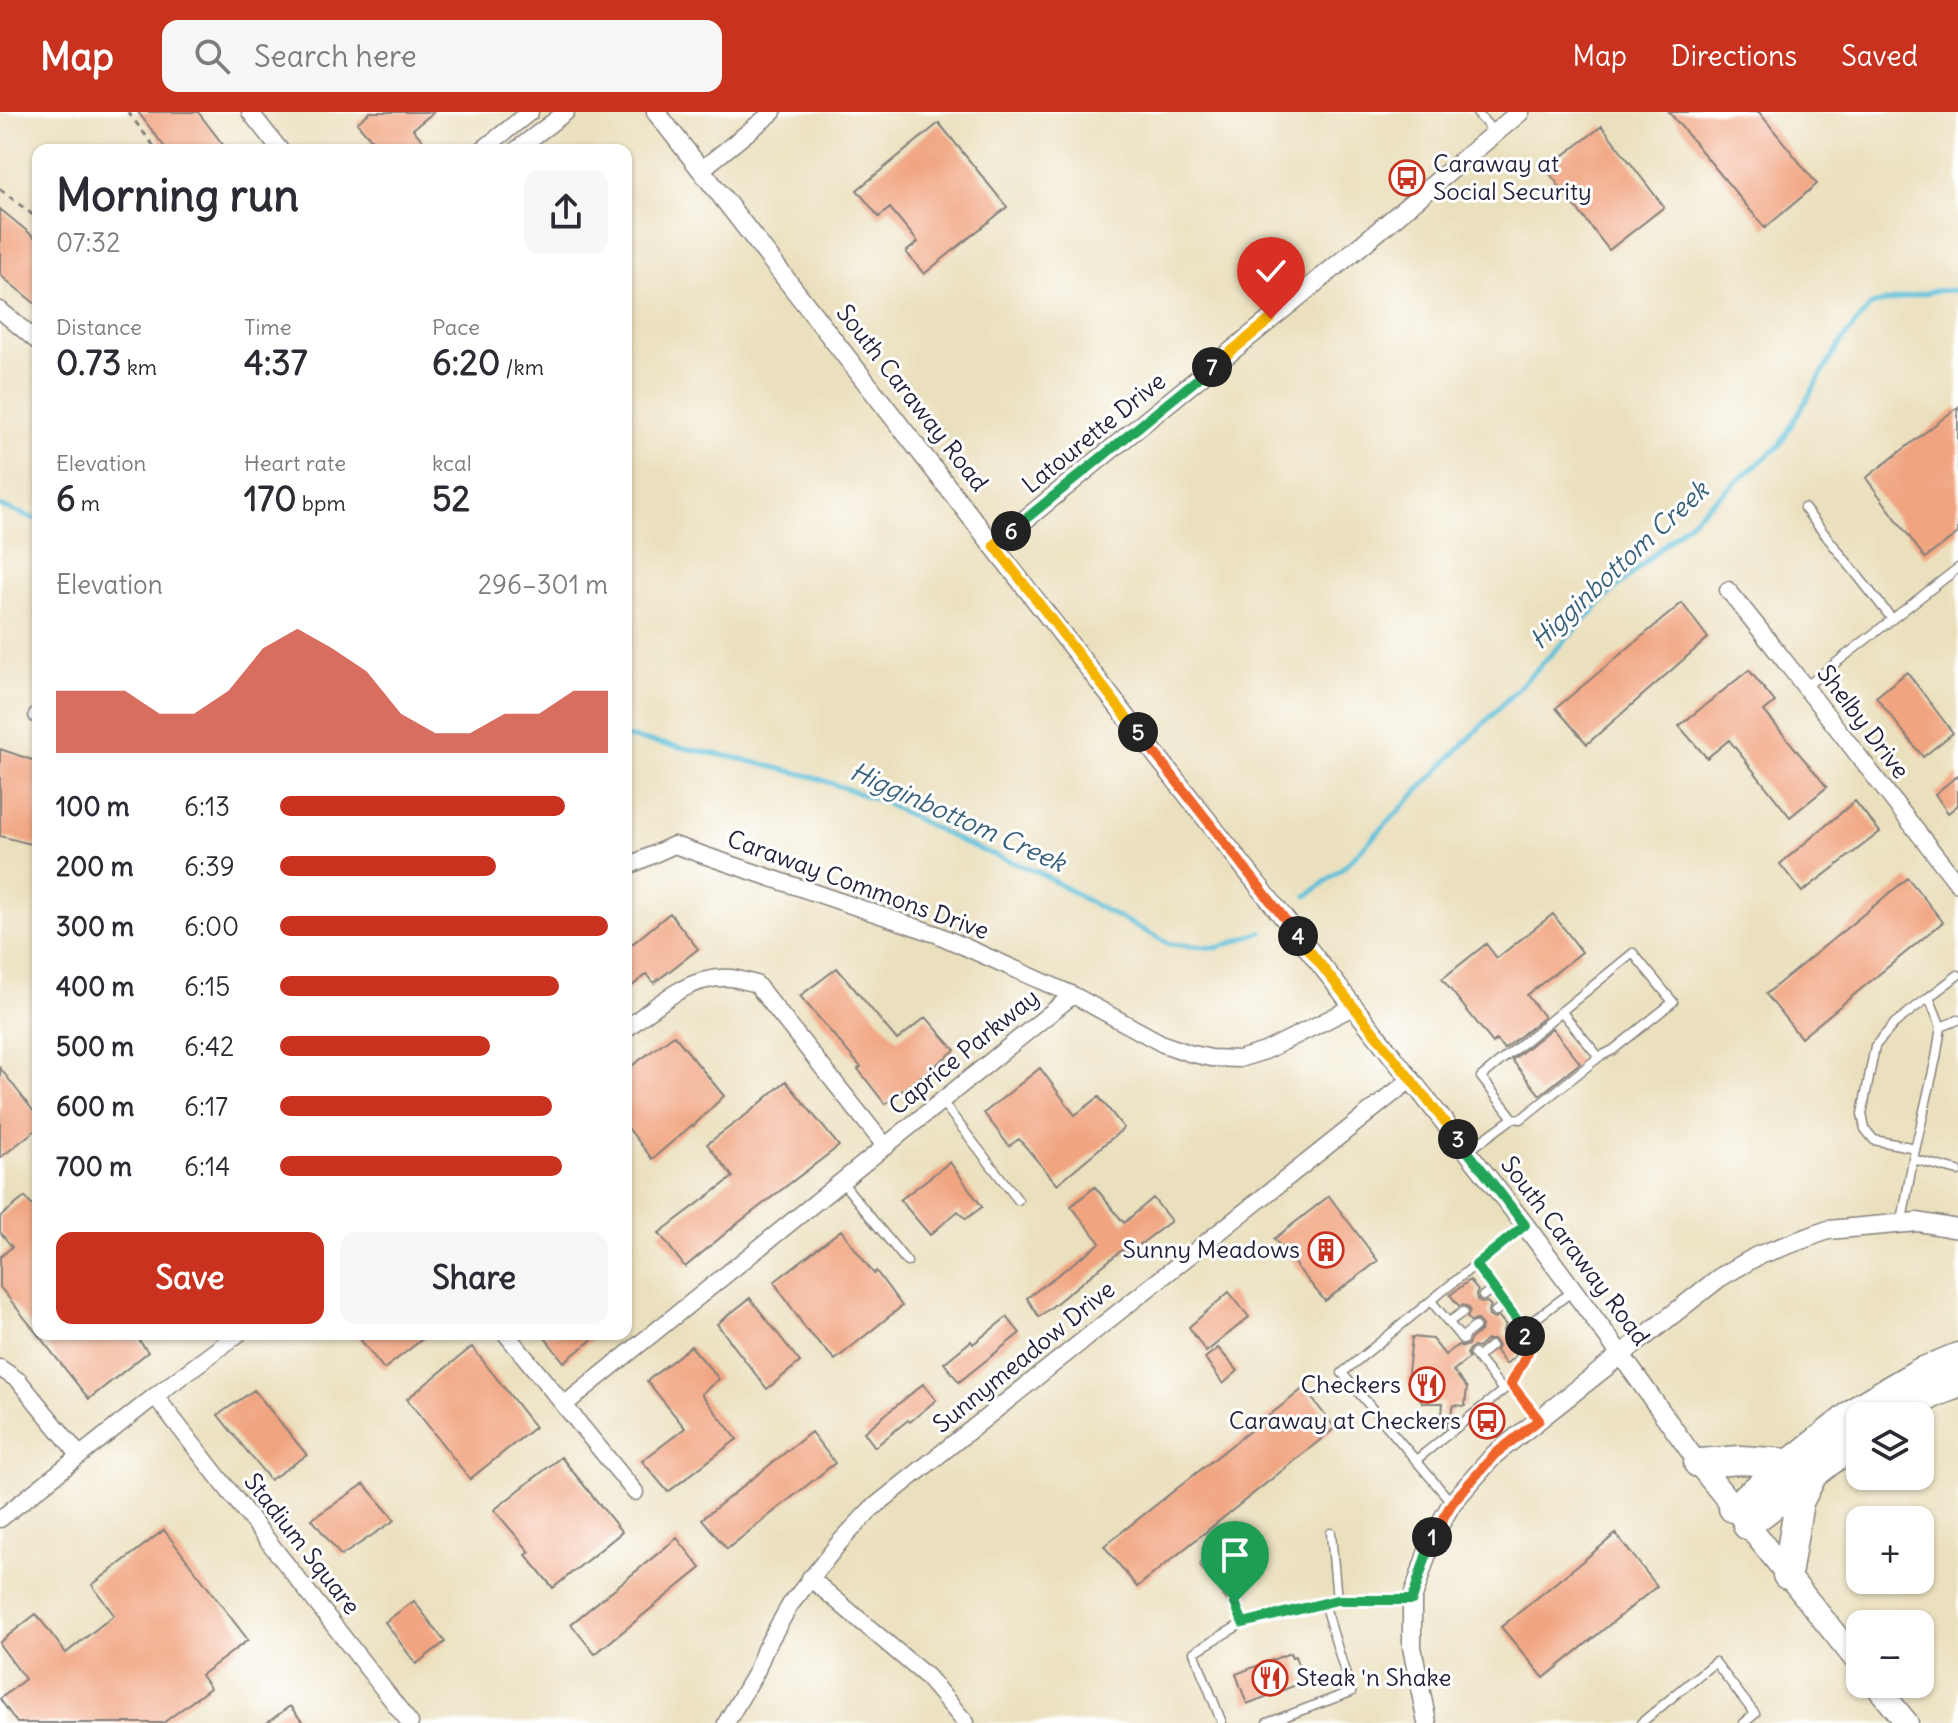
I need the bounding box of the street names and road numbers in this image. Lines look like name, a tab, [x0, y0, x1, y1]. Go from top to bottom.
street label: South Caraway Road	[830, 298, 995, 497]
street label: Latourette Drive	[1016, 365, 1171, 499]
street label: Shelby Drive	[1811, 659, 1916, 784]
street label: Caraway Commons Drive	[723, 823, 993, 945]
street label: Caprice Parkway	[882, 982, 1044, 1121]
street label: South Caraway Road	[1495, 1150, 1657, 1351]
street label: Sunnymeadow Drive	[926, 1274, 1120, 1439]
street label: Stadium Square	[238, 1467, 367, 1620]

